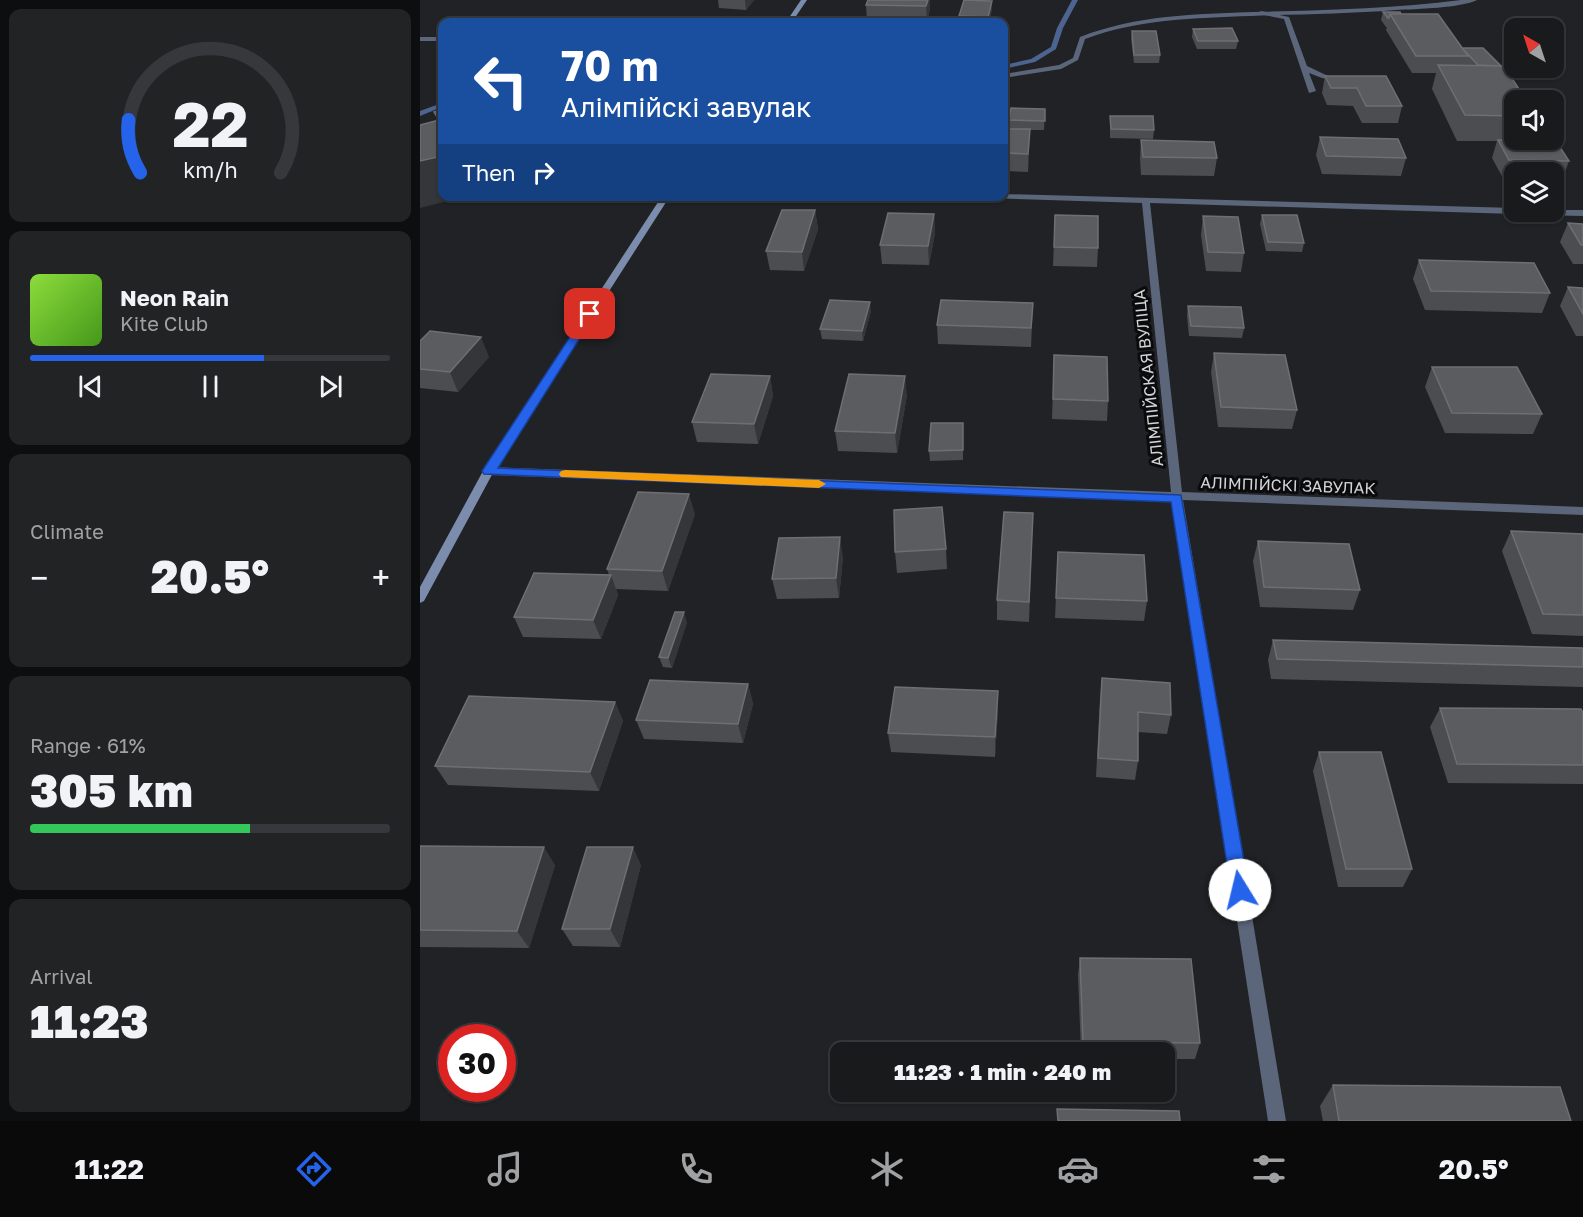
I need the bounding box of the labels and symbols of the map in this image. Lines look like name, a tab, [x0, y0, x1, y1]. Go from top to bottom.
north arrow	[1504, 18, 1564, 78]
pin	[564, 288, 615, 339]
street label: АЛІМПІЙСКАЯ ВУЛІЦА	[1129, 288, 1167, 468]
street label: АЛІМПІЙСКІ ЗАВУЛАК	[1200, 472, 1376, 498]
position arrow	[1208, 858, 1272, 922]
speed limit sign: 30	[438, 1024, 516, 1102]

